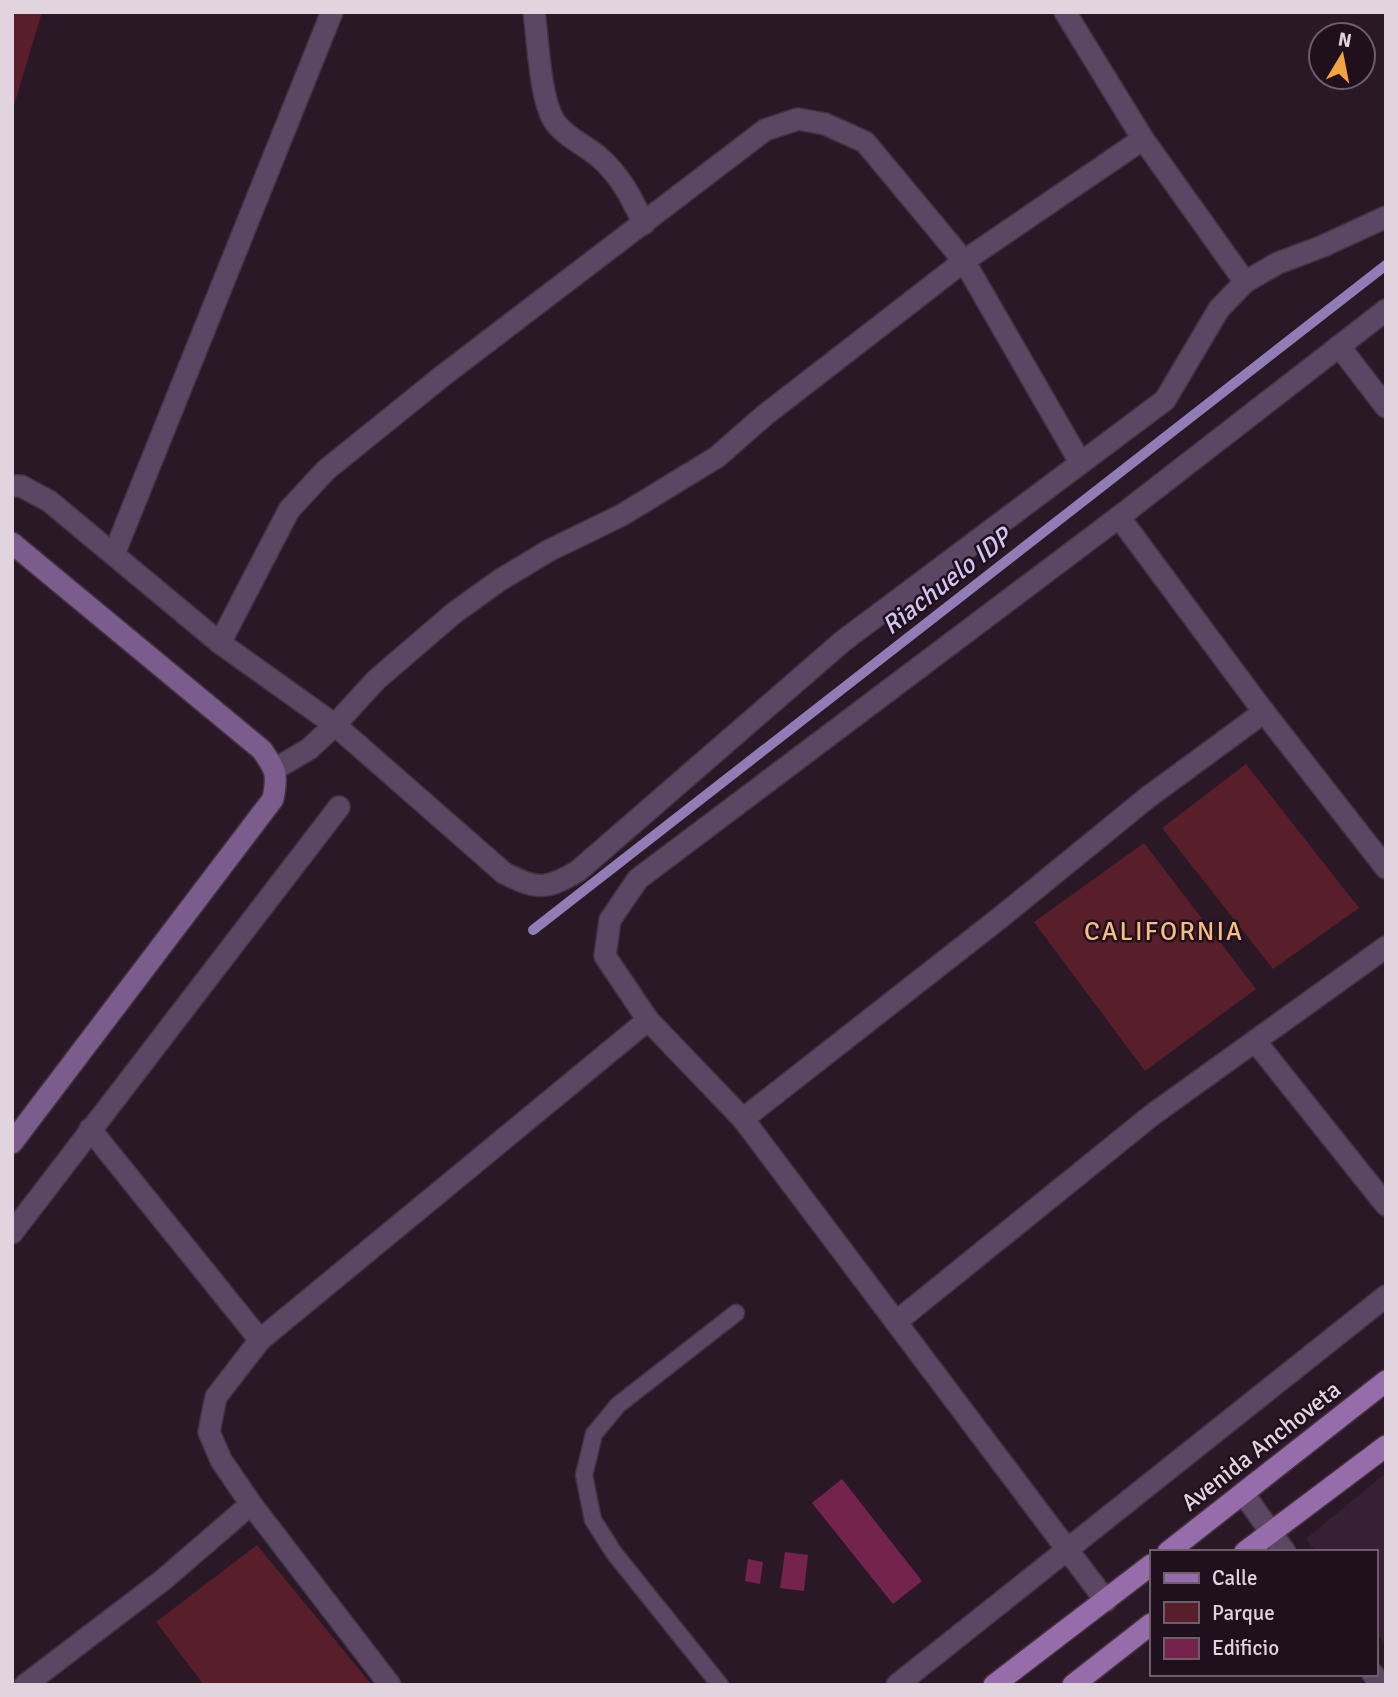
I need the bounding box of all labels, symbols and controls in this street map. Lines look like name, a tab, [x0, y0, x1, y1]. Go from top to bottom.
north arrow	[1307, 21, 1377, 91]
text: N	[1336, 27, 1353, 53]
water label: Riachuelo IDP	[876, 519, 1020, 642]
district label: CALIFORNIA	[1084, 916, 1244, 948]
street label: Avenida Anchoveta	[1175, 1374, 1347, 1518]
legend	[1150, 1550, 1377, 1676]
text: Calle	[1212, 1565, 1258, 1591]
text: Parque	[1212, 1600, 1275, 1626]
text: Edificio	[1212, 1635, 1279, 1661]

